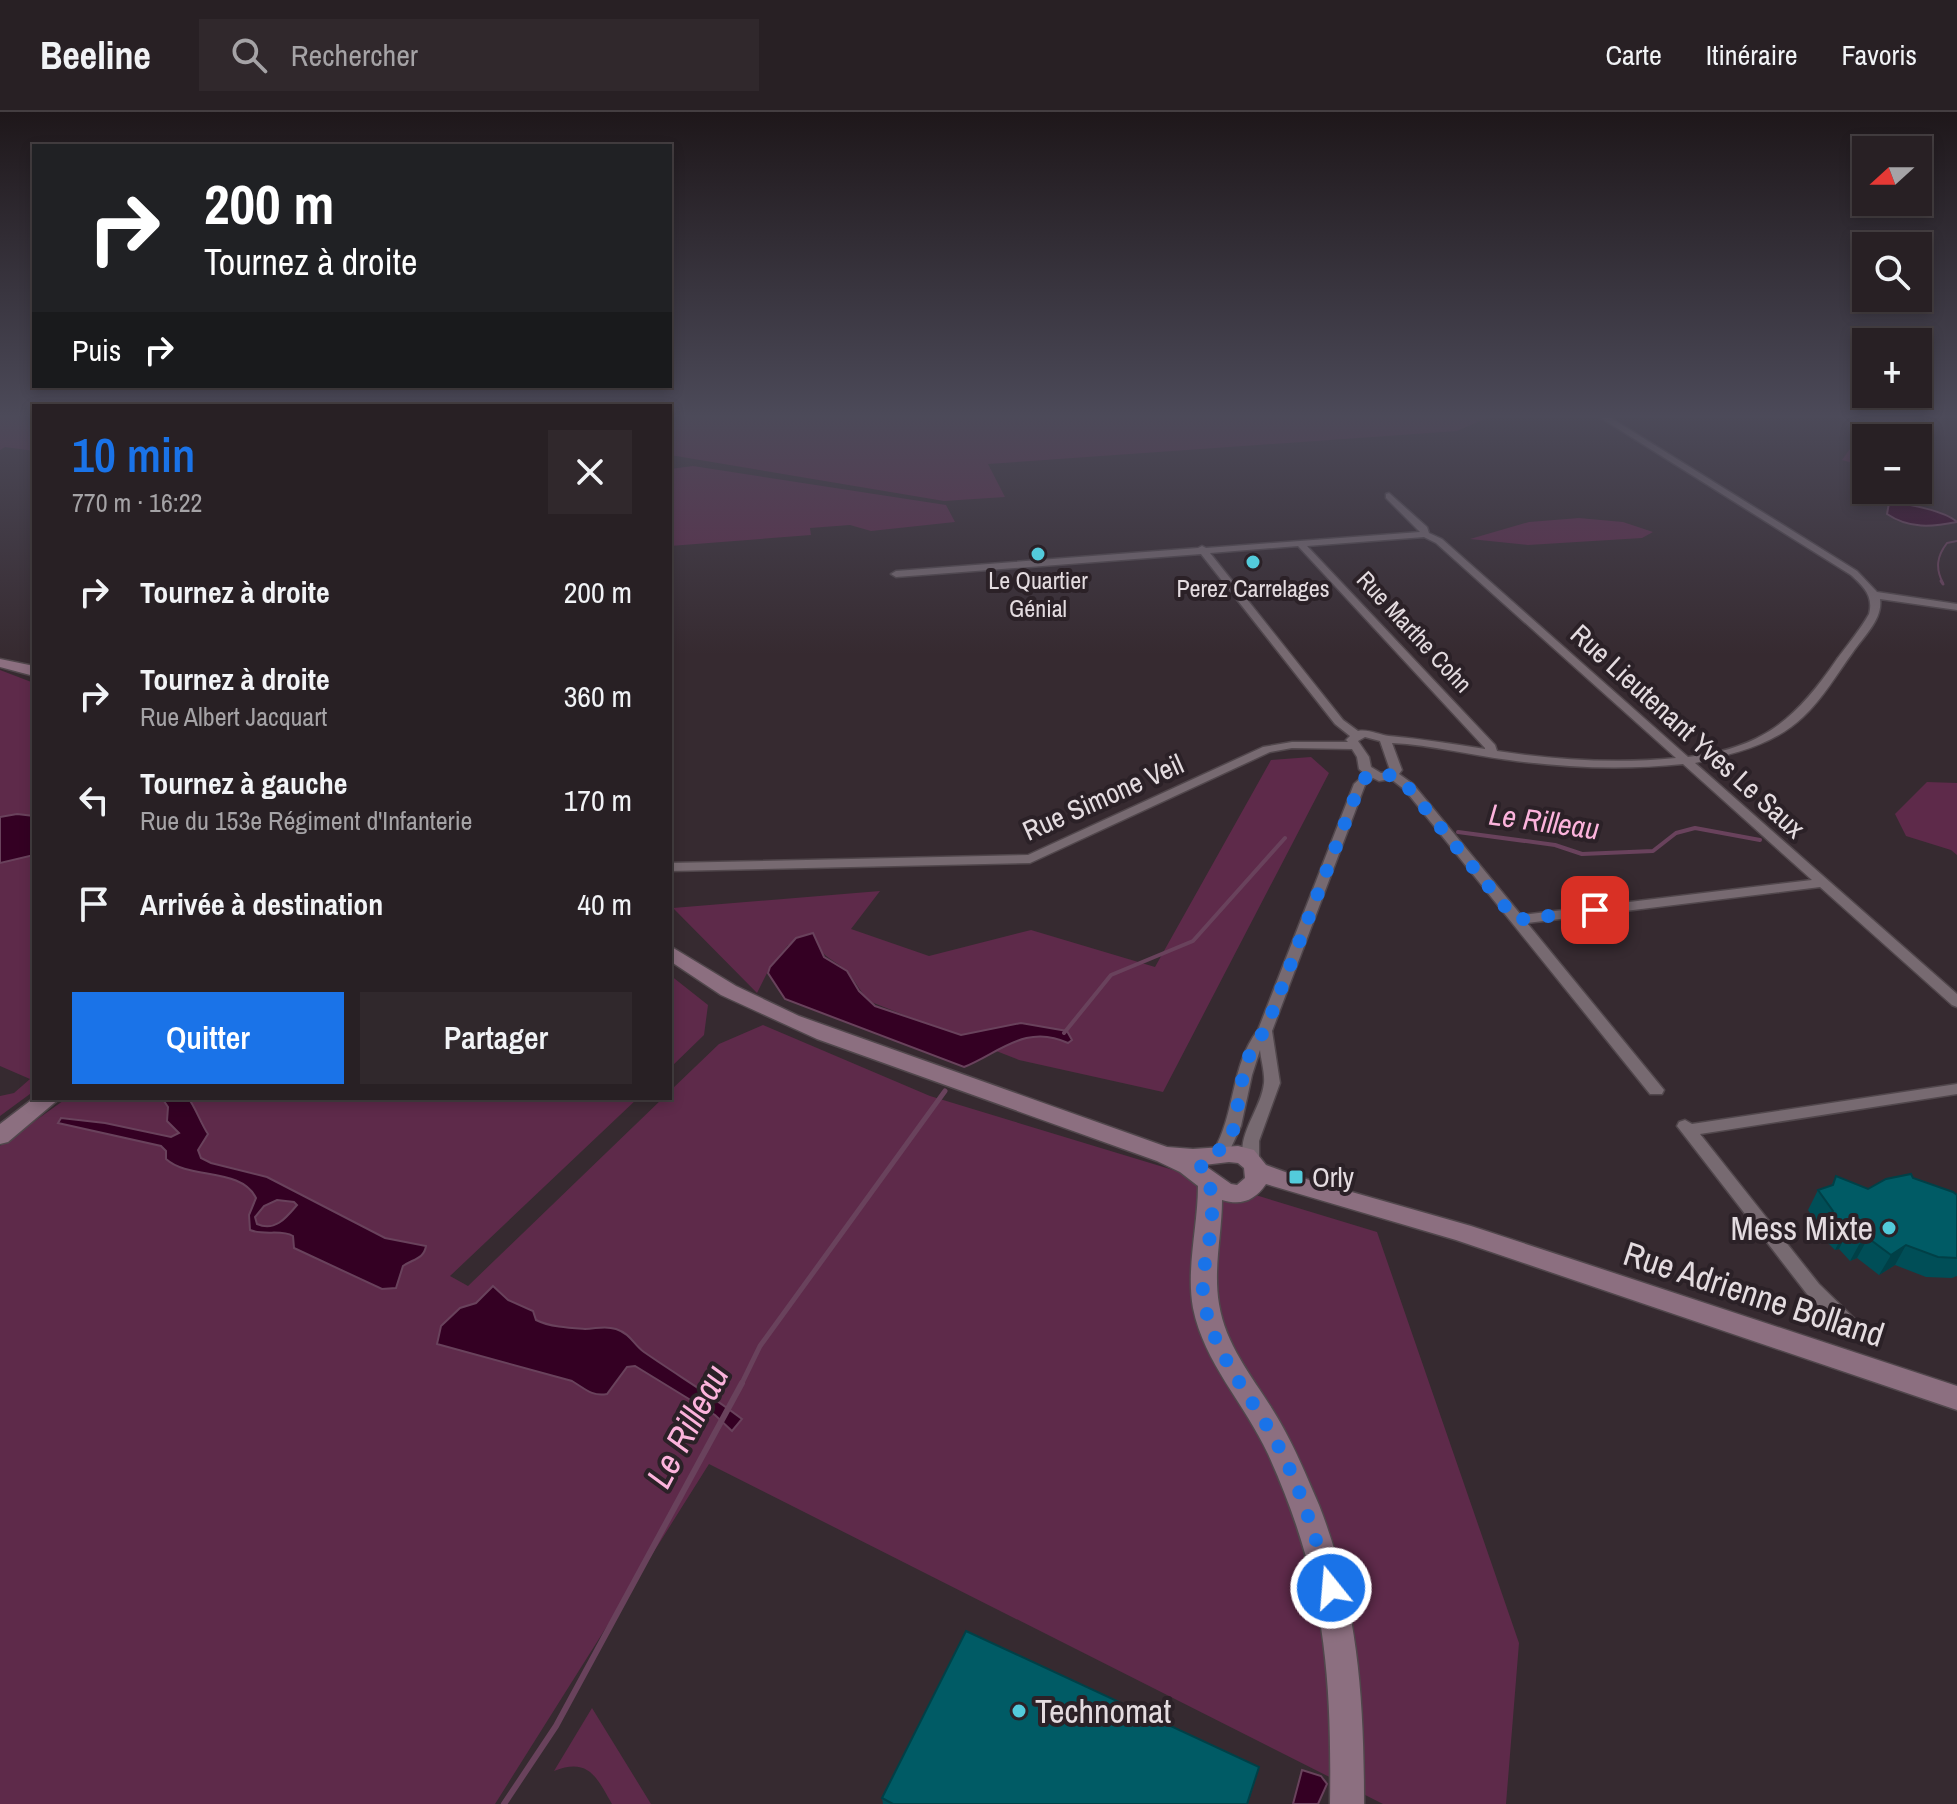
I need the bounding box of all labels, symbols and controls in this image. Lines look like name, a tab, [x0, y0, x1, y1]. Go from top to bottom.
search box	[199, 19, 759, 91]
text: Beeline	[40, 30, 151, 81]
icon: search	[227, 33, 271, 77]
text: Rechercher	[291, 35, 418, 75]
text: Carte	[1606, 36, 1662, 74]
text: Itinéraire	[1706, 36, 1798, 74]
text: Favoris	[1842, 36, 1917, 74]
north arrow	[1852, 136, 1932, 216]
map controls	[1852, 136, 1932, 504]
text: 200 m	[204, 166, 334, 241]
icon: right	[72, 176, 176, 280]
button: search	[1852, 232, 1932, 312]
text: Tournez à droite	[204, 238, 417, 286]
icon: right	[137, 328, 181, 372]
button: +	[1852, 328, 1932, 408]
text: Puis	[72, 330, 121, 370]
text: 10 min	[72, 422, 195, 487]
button: −	[1852, 424, 1932, 504]
button: close	[548, 430, 632, 514]
text: 770 m · 16:22	[72, 485, 202, 520]
marker: Le Quartier Génial	[1029, 545, 1047, 563]
marker: Perez Carrelages	[1244, 553, 1262, 571]
place label: Le Quartier Génial	[988, 564, 1088, 624]
street label: Rue Marthe Cohn	[1350, 564, 1479, 699]
icon: right	[72, 570, 116, 614]
text: Tournez à droite	[140, 572, 330, 612]
text: 200 m	[564, 572, 632, 612]
place label: Perez Carrelages	[1176, 572, 1330, 604]
street label: Rue Lieutenant Yves Le Saux	[1563, 615, 1814, 847]
text: Tournez à droite	[140, 659, 330, 699]
icon: right	[72, 674, 116, 718]
text: 360 m	[564, 676, 632, 716]
text: Rue Albert Jacquart	[140, 699, 327, 734]
street label: Rue Simone Veil	[1017, 745, 1189, 849]
text: Tournez à gauche	[140, 763, 347, 803]
icon: left	[72, 778, 116, 822]
text: 170 m	[564, 780, 632, 820]
water label: Le Rilleau	[1487, 793, 1602, 849]
text: Rue du 153e Régiment d'Infanterie	[140, 803, 472, 838]
pin	[1561, 876, 1629, 944]
icon: arrive	[72, 882, 116, 926]
text: Arrivée à destination	[140, 884, 383, 924]
text: 40 m	[577, 884, 632, 924]
icon: arrive	[1573, 888, 1617, 932]
button: Quitter	[72, 992, 344, 1084]
button: Partager	[360, 992, 632, 1084]
place label: Orly	[1312, 1158, 1355, 1196]
marker: Orly	[1287, 1168, 1305, 1186]
place label: Mess Mixte	[1730, 1205, 1873, 1251]
marker: Mess Mixte	[1880, 1219, 1898, 1237]
street label: Rue Adrienne Bolland	[1618, 1230, 1890, 1358]
water label: Le Rilleau	[635, 1356, 739, 1496]
position arrow	[1289, 1546, 1373, 1630]
place label: Technomat	[1035, 1688, 1172, 1734]
marker: Technomat	[1010, 1702, 1028, 1720]

